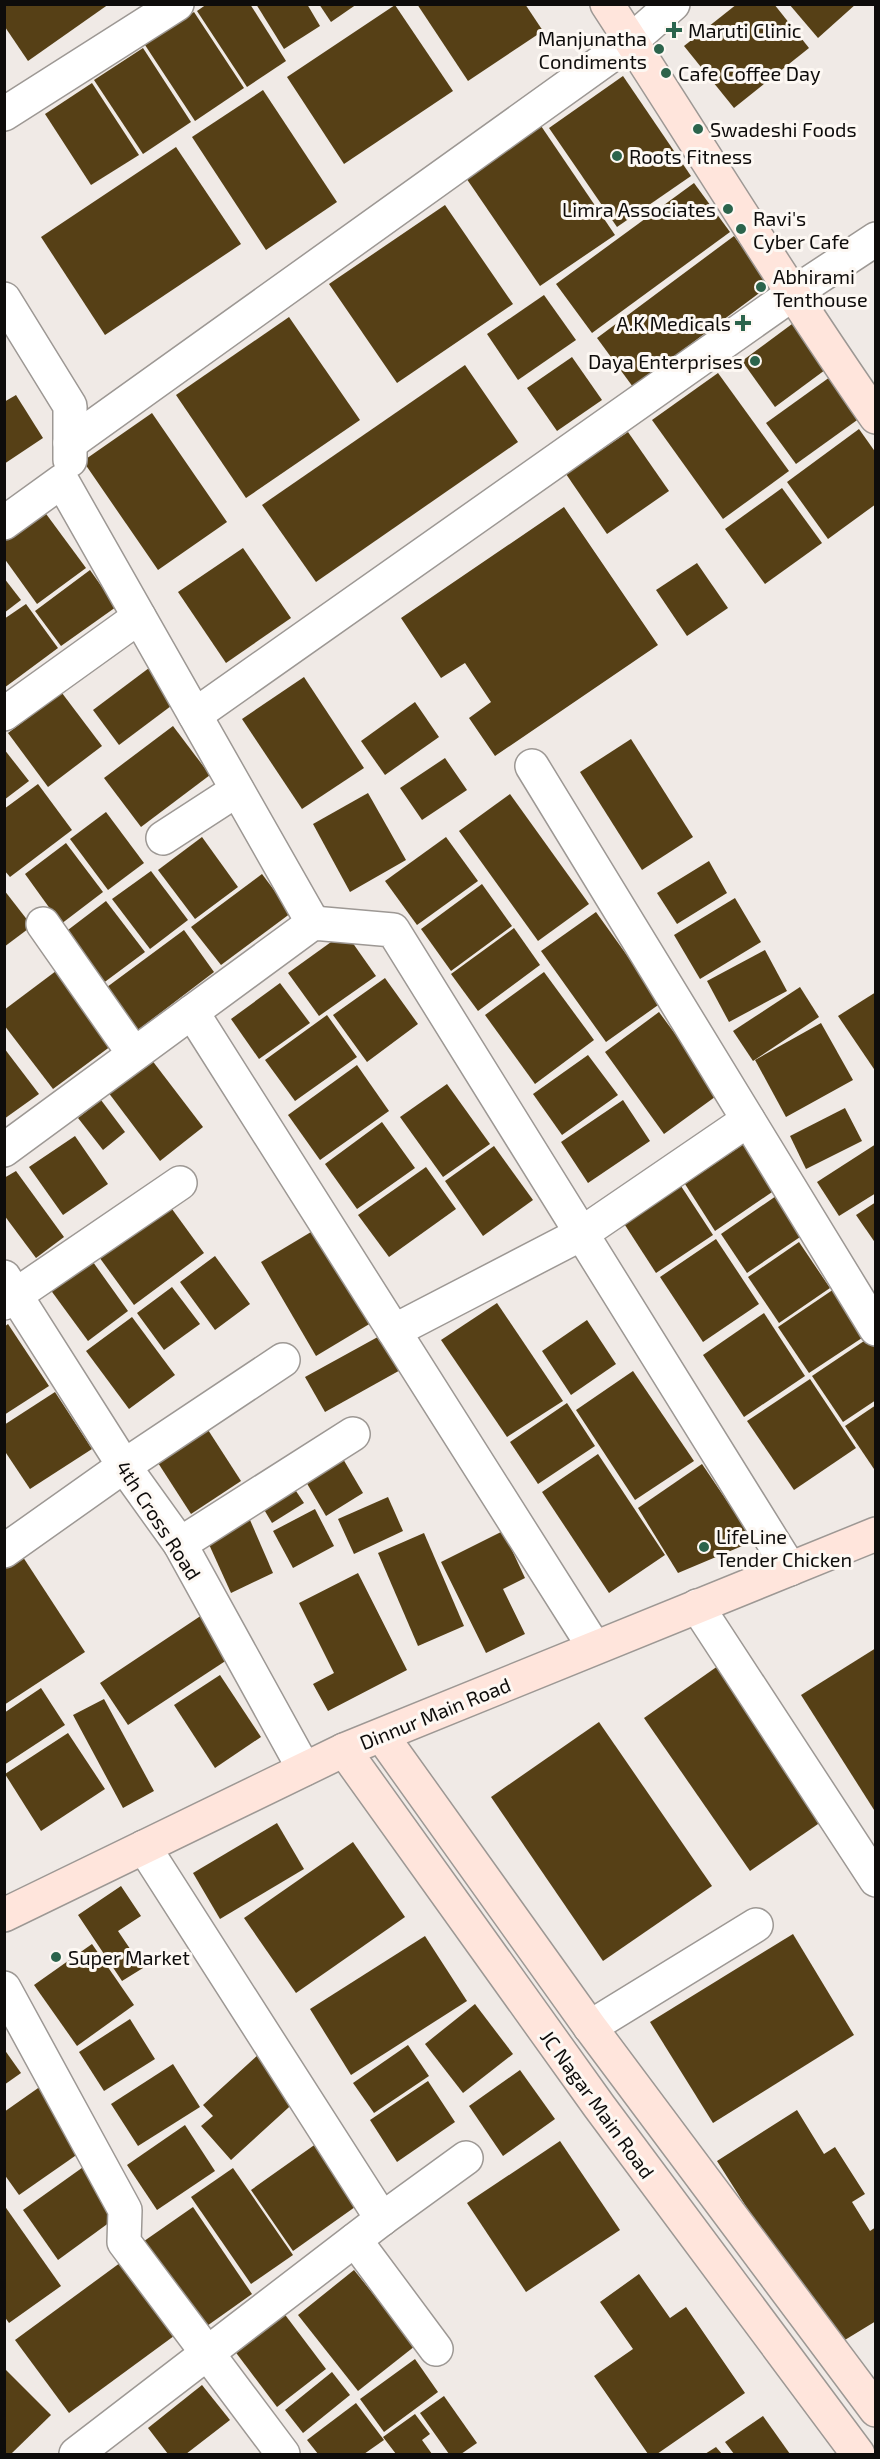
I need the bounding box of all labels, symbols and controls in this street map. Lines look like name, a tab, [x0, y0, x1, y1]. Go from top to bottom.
place label: Maruti Clinic	[688, 18, 802, 42]
marker: Maruti Clinic	[665, 21, 683, 39]
place label: Manjunatha Condiments	[538, 26, 647, 73]
marker: Manjunatha Condiments	[652, 42, 666, 56]
place label: Cafe Coffee Day	[678, 61, 821, 85]
marker: Cafe Coffee Day	[659, 66, 673, 80]
place label: Swadeshi Foods	[710, 117, 857, 141]
marker: Swadeshi Foods	[691, 122, 705, 136]
place label: Roots Fitness	[629, 144, 752, 168]
marker: Roots Fitness	[610, 149, 624, 163]
place label: Limra Associates	[562, 197, 716, 221]
marker: Limra Associates	[721, 202, 735, 216]
place label: Ravi's Cyber Cafe	[753, 206, 850, 253]
marker: Ravi's Cyber Cafe	[734, 222, 748, 236]
place label: Abhirami Tenthouse	[773, 264, 868, 311]
marker: Abhirami Tenthouse	[754, 280, 768, 294]
place label: A.K Medicals	[616, 311, 731, 335]
marker: A.K Medicals	[736, 316, 750, 330]
place label: Daya Enterprises	[588, 349, 743, 373]
marker: Daya Enterprises	[748, 354, 762, 368]
street label: 4th Cross Road	[112, 1456, 206, 1584]
place label: LifeLine Tender Chicken	[716, 1524, 852, 1571]
marker: LifeLine Tender Chicken	[697, 1540, 711, 1554]
street label: Dinnur Main Road	[356, 1672, 514, 1754]
place label: Super Market	[68, 1945, 190, 1969]
marker: Super Market	[49, 1950, 63, 1964]
street label: JC Nagar Main Road	[536, 2025, 660, 2183]

